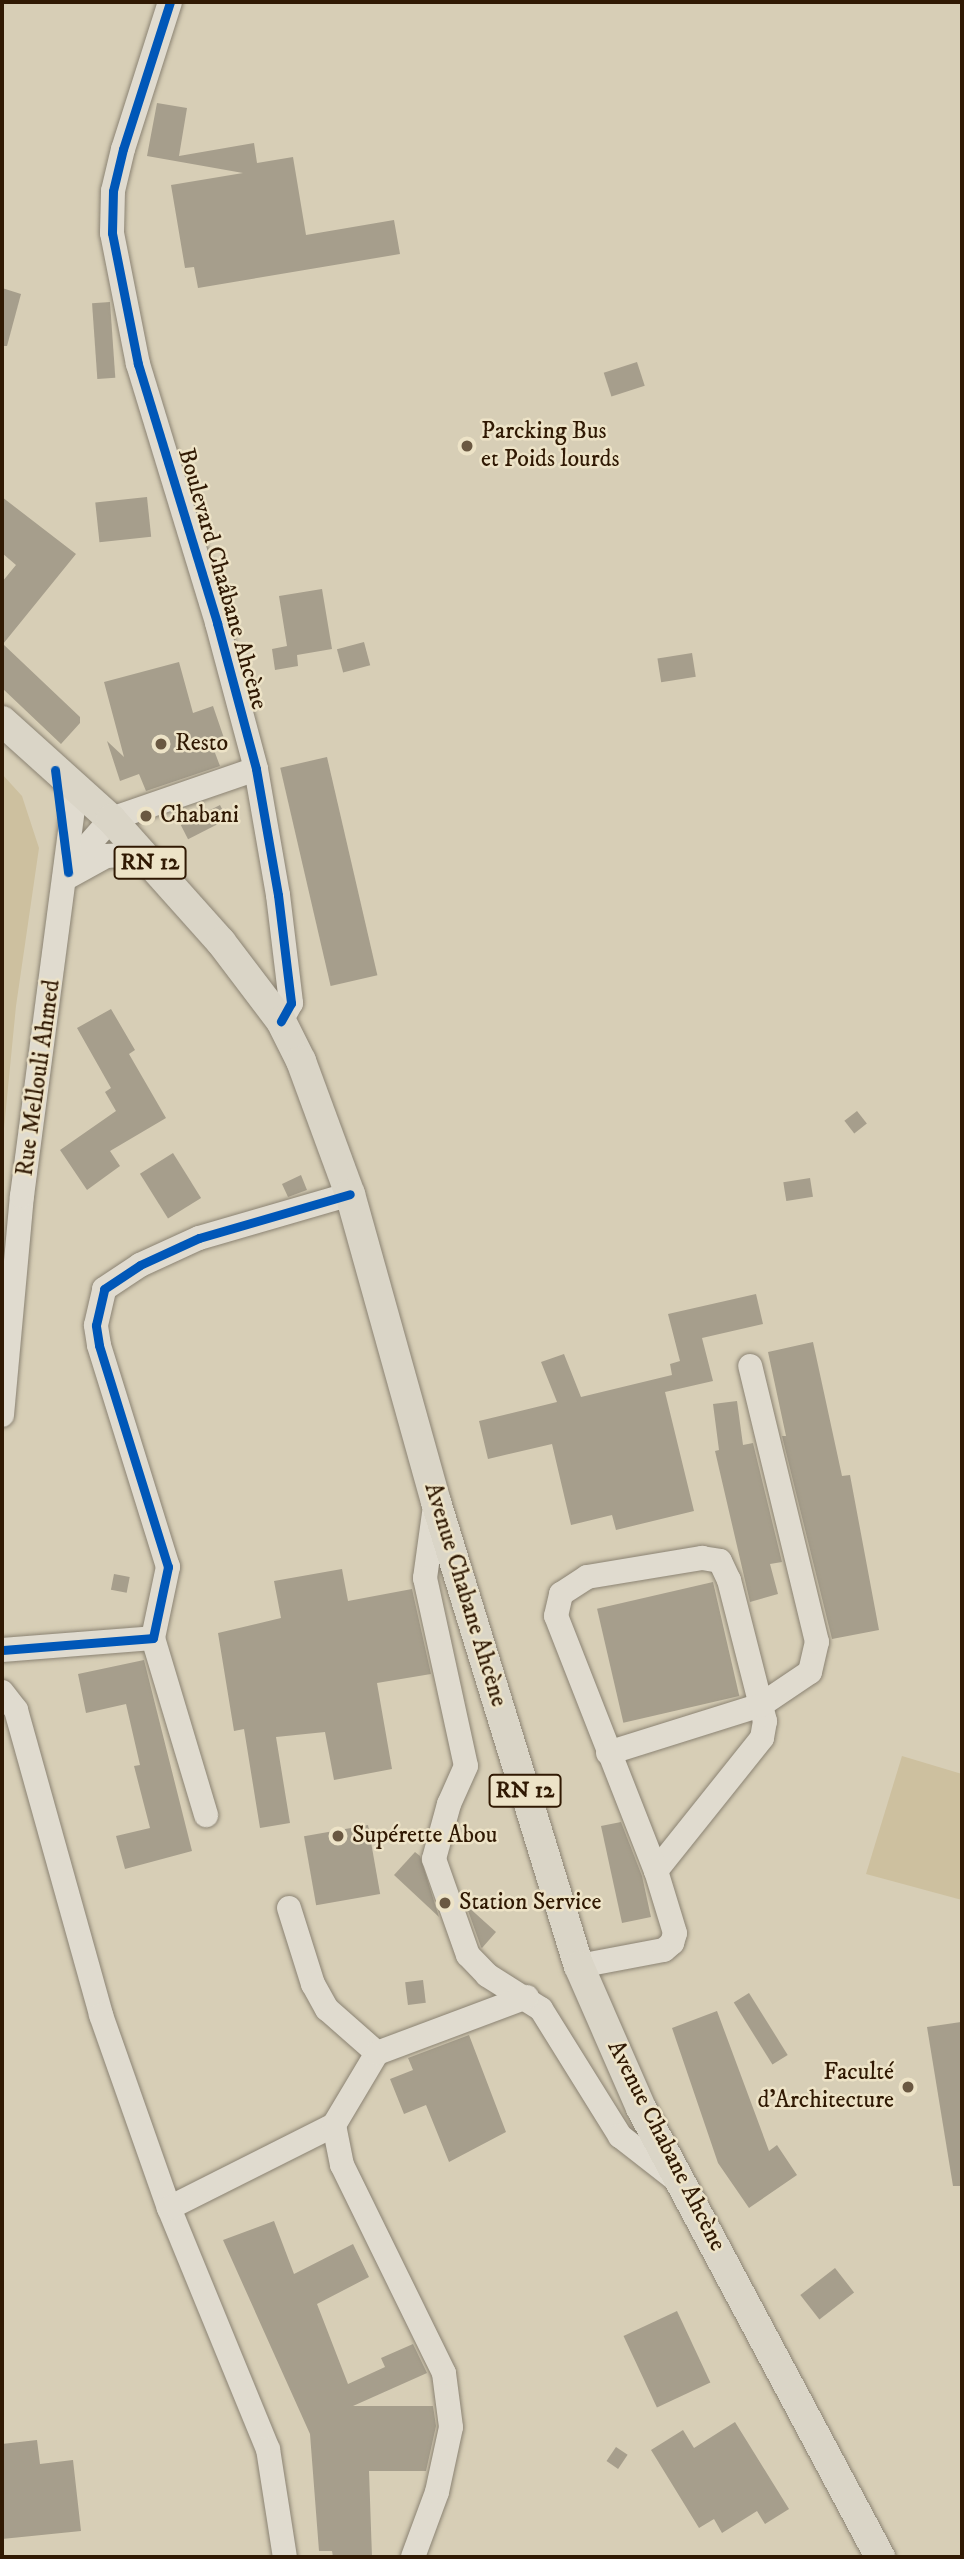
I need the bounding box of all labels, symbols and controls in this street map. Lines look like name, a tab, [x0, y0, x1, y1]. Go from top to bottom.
place label: Parcking Bus et Poids lourds	[481, 418, 619, 474]
marker: Parcking Bus et Poids lourds	[459, 438, 475, 454]
street label: Boulevard Chaâbane Ahcène	[171, 445, 273, 713]
place label: Resto	[175, 730, 228, 758]
marker: Resto	[153, 736, 169, 752]
place label: Chabani	[160, 802, 239, 830]
marker: Chabani	[138, 808, 154, 824]
road number: RN 12	[113, 844, 187, 883]
street label: Rue Mellouli Ahmed	[11, 978, 67, 1178]
street label: Avenue Chabane Ahcène	[417, 1480, 513, 1710]
road number: RN 12	[488, 1772, 562, 1811]
place label: Supérette Abou	[352, 1822, 497, 1850]
marker: Supérette Abou	[330, 1828, 346, 1844]
place label: Station Service	[459, 1889, 602, 1917]
marker: Station Service	[437, 1895, 453, 1911]
street label: Avenue Chabane Ahcène	[600, 2036, 732, 2256]
place label: Faculté d'Architecture	[757, 2059, 894, 2115]
marker: Faculté d'Architecture	[900, 2079, 916, 2095]

